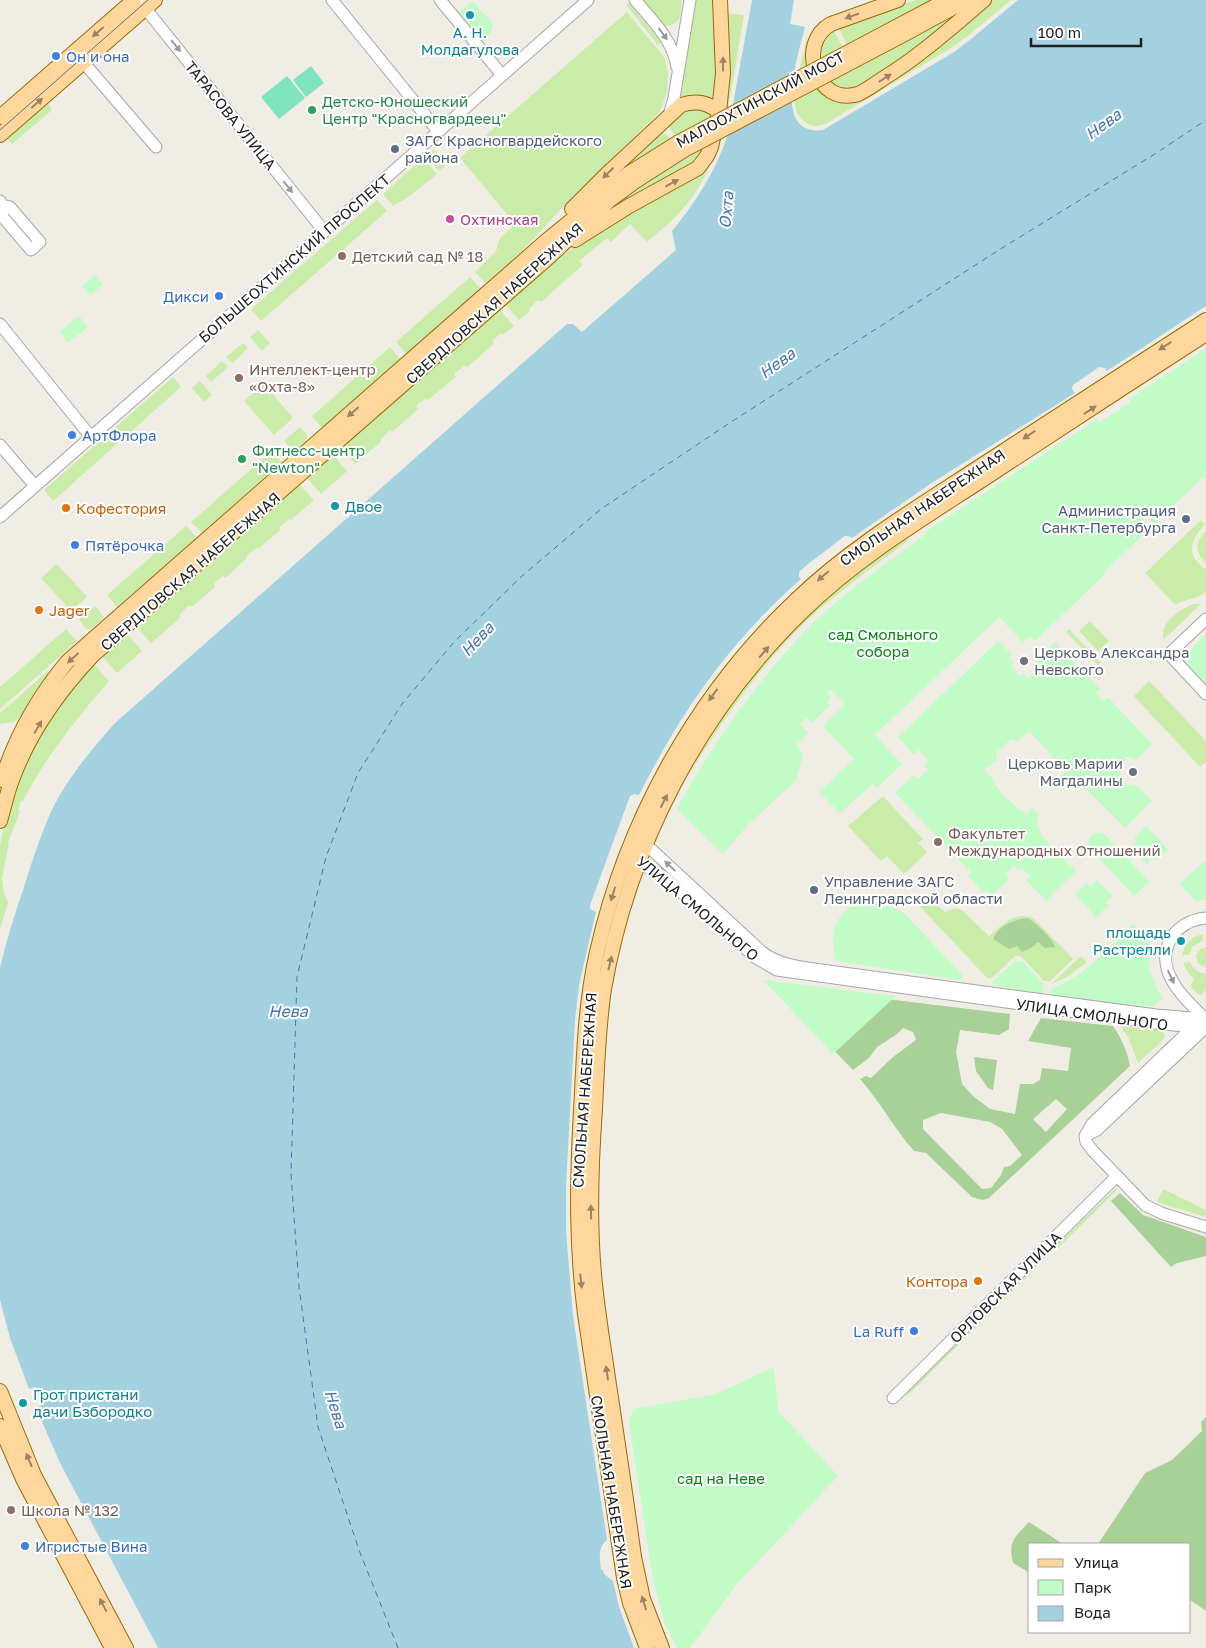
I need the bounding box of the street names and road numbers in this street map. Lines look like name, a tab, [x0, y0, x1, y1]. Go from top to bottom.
street label: МАЛООХТИНСКИЙ МОСТ	[673, 47, 847, 151]
street label: ТАРАСОВА УЛИЦА	[182, 57, 280, 173]
street label: БОЛЬШЕОХТИНСКИЙ ПРОСПЕКТ	[195, 170, 393, 346]
street label: СВЕРДЛОВСКАЯ НАБЕРЕЖНАЯ	[402, 219, 586, 387]
street label: СМОЛЬНАЯ НАБЕРЕЖНАЯ	[836, 445, 1008, 569]
street label: СВЕРДЛОВСКАЯ НАБЕРЕЖНАЯ	[96, 488, 284, 654]
street label: УЛИЦА СМОЛЬНОГО	[633, 852, 763, 964]
street label: СМОЛЬНАЯ НАБЕРЕЖНАЯ	[568, 992, 600, 1188]
street label: УЛИЦА СМОЛЬНОГО	[1015, 994, 1169, 1034]
street label: ОРЛОВСКАЯ УЛИЦА	[946, 1228, 1064, 1346]
street label: СМОЛЬНАЯ НАБЕРЕЖНАЯ	[588, 1394, 636, 1590]

